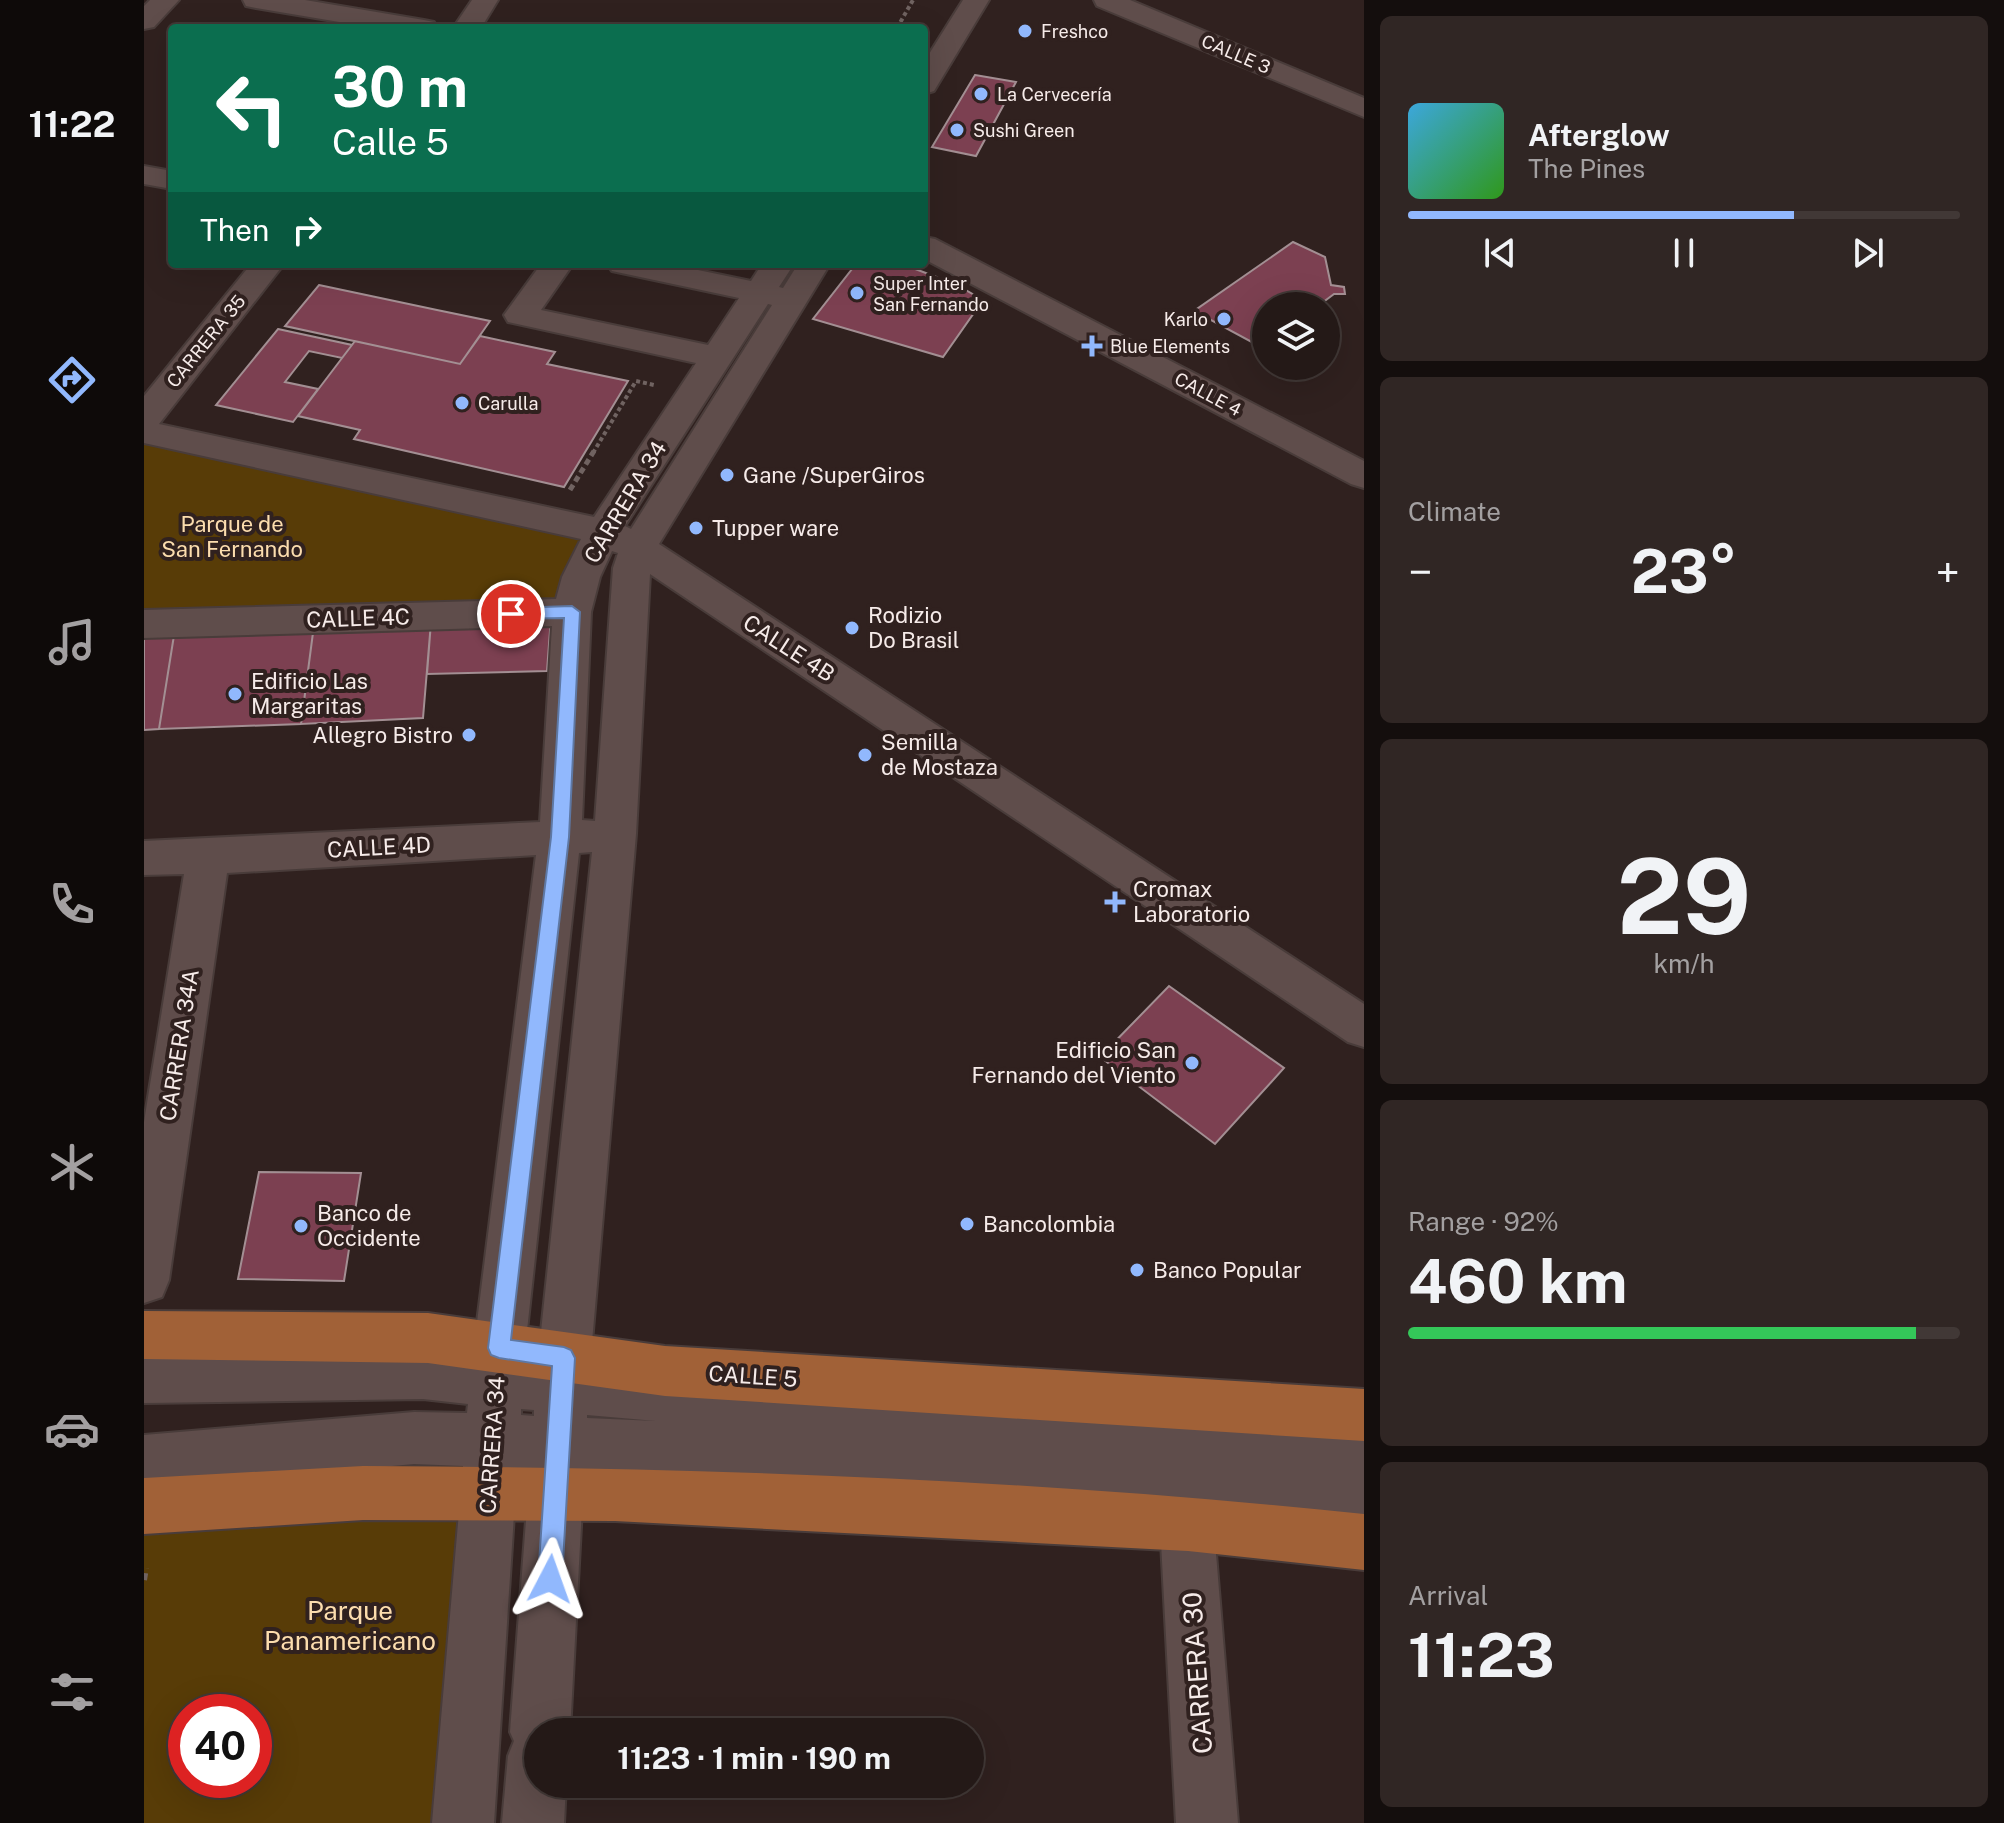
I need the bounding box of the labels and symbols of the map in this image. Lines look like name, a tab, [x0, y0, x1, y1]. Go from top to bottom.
place label: Freshco	[1041, 21, 1108, 42]
marker: Freshco	[1016, 22, 1034, 40]
street label: CALLE 3	[1198, 30, 1274, 78]
place label: La Cervecería	[997, 84, 1112, 105]
marker: La Cervecería	[972, 85, 990, 103]
place label: Sushi Green	[973, 120, 1075, 141]
marker: Sushi Green	[948, 121, 966, 139]
place label: Super Inter San Fernando	[873, 273, 989, 315]
marker: Super Inter San Fernando	[848, 284, 866, 302]
street label: CARRERA 35	[162, 291, 250, 391]
place label: Karlo	[1164, 309, 1208, 330]
marker: Karlo	[1215, 310, 1233, 328]
marker: Blue Elements	[1081, 335, 1103, 357]
place label: Blue Elements	[1110, 336, 1230, 357]
street label: CALLE 4	[1171, 368, 1245, 420]
place label: Carulla	[478, 393, 538, 414]
marker: Carulla	[453, 394, 471, 412]
street label: CARRERA 34	[578, 436, 672, 568]
place label: Gane /SuperGiros	[743, 462, 925, 488]
marker: Gane /SuperGiros	[718, 466, 736, 484]
park label: Parque de San Fernando	[161, 511, 303, 562]
place label: Tupper ware	[712, 515, 839, 541]
marker: Tupper ware	[687, 519, 705, 537]
pin	[477, 580, 545, 648]
place label: Rodizio Do Brasil	[868, 602, 959, 653]
street label: CALLE 4C	[306, 603, 410, 633]
street label: CALLE 4B	[739, 609, 839, 687]
marker: Rodizio Do Brasil	[843, 619, 861, 637]
place label: Edificio Las Margaritas	[251, 668, 368, 719]
marker: Edificio Las Margaritas	[226, 685, 244, 703]
place label: Allegro Bistro	[312, 722, 453, 748]
marker: Allegro Bistro	[460, 726, 478, 744]
place label: Semilla de Mostaza	[881, 729, 998, 780]
marker: Semilla de Mostaza	[856, 746, 874, 764]
street label: CALLE 4D	[326, 831, 432, 863]
place label: Cromax Laboratorio	[1133, 876, 1250, 927]
marker: Cromax Laboratorio	[1104, 891, 1126, 913]
street label: CARRERA 34A	[154, 967, 204, 1123]
place label: Edificio San Fernando del Viento	[971, 1037, 1176, 1088]
marker: Edificio San Fernando del Viento	[1183, 1054, 1201, 1072]
place label: Banco de Occidente	[317, 1200, 421, 1251]
place label: Bancolombia	[983, 1211, 1115, 1237]
marker: Bancolombia	[958, 1215, 976, 1233]
marker: Banco de Occidente	[292, 1217, 310, 1235]
place label: Banco Popular	[1153, 1257, 1302, 1283]
marker: Banco Popular	[1128, 1261, 1146, 1279]
street label: CALLE 5	[708, 1360, 798, 1392]
street label: CARRERA 34	[474, 1375, 510, 1515]
position arrow	[508, 1537, 592, 1621]
street label: CARRERA 30	[1176, 1591, 1218, 1755]
park label: Parque Panamericano	[264, 1595, 436, 1656]
speed limit sign: 40	[168, 1694, 272, 1798]

